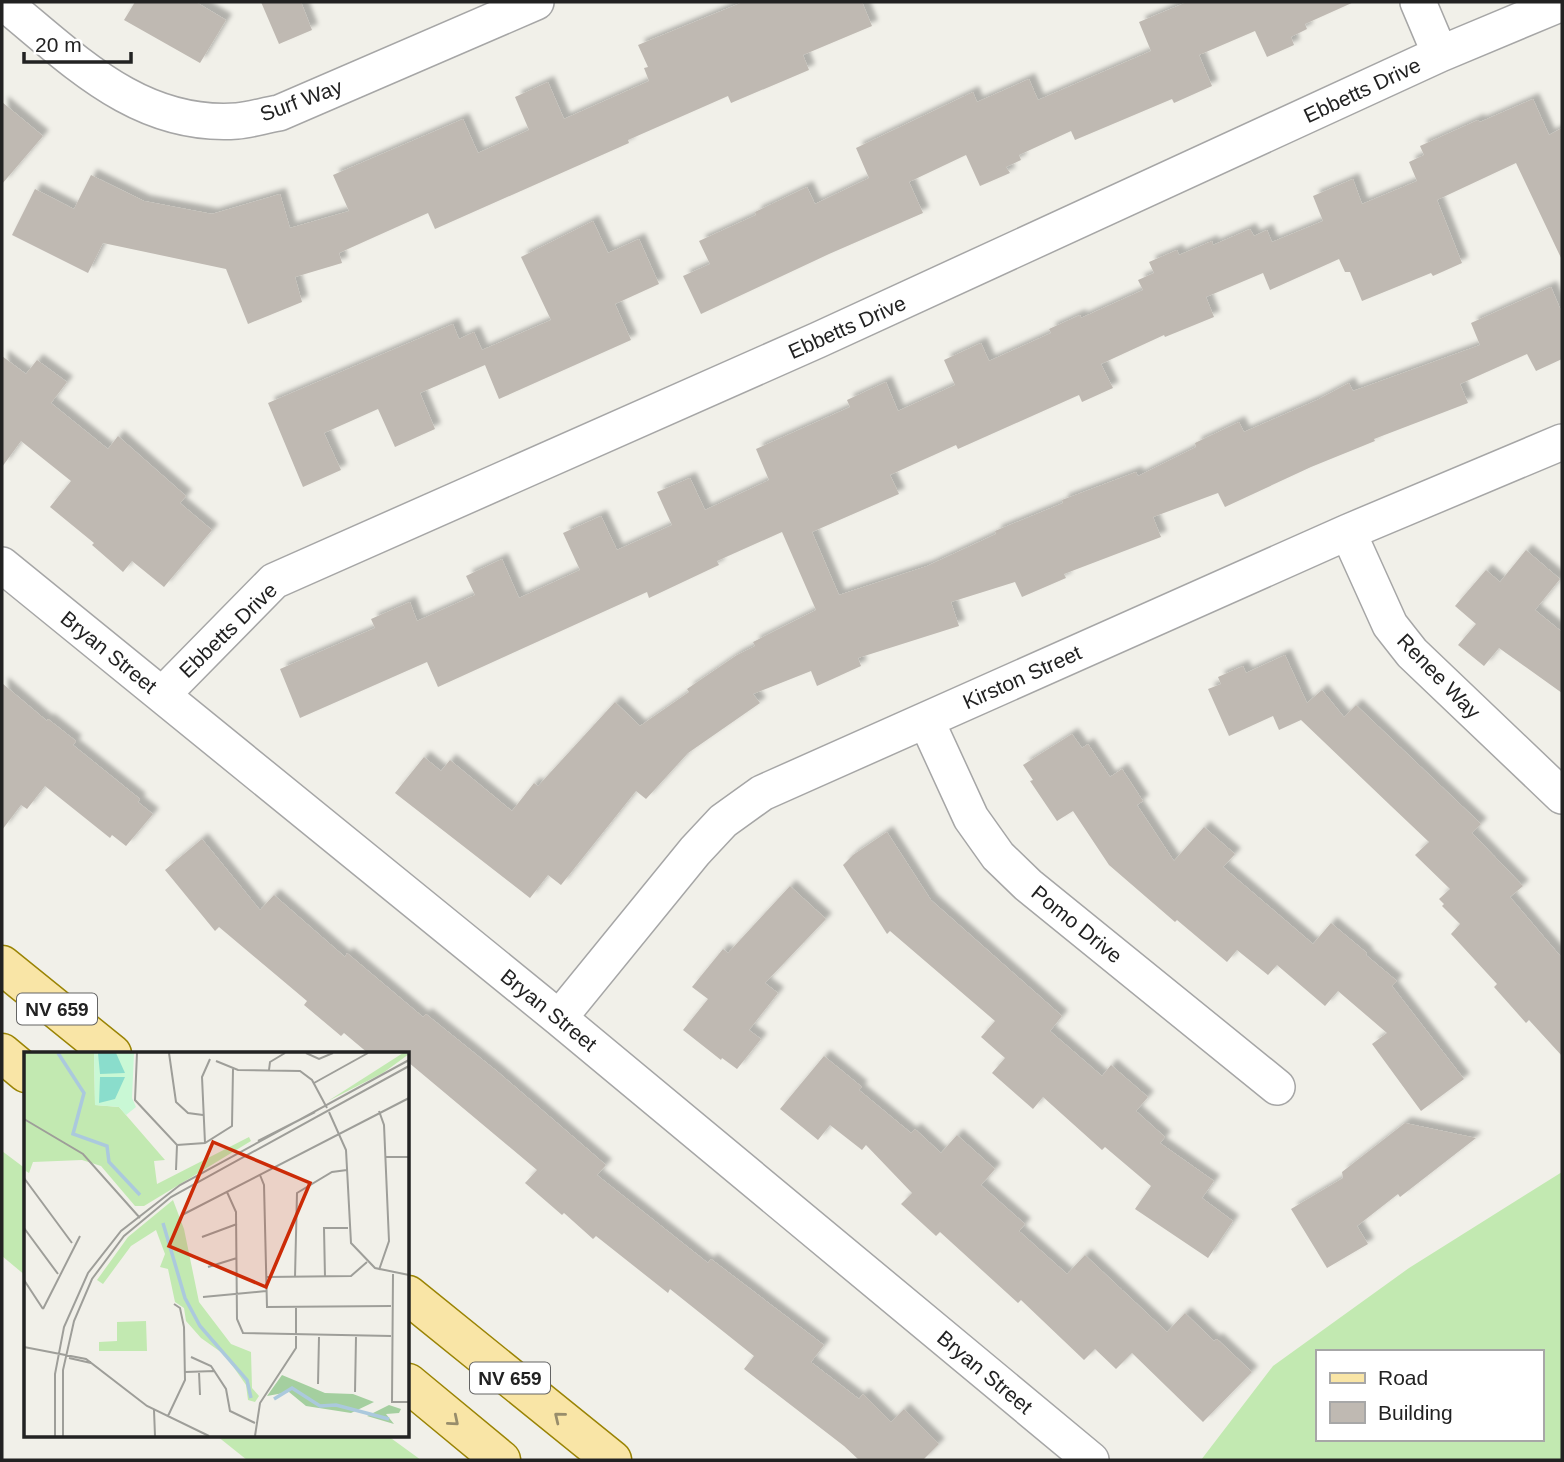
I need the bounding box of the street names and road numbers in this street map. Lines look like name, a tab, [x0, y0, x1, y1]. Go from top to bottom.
street label: Ebbetts Drive	[1300, 53, 1424, 127]
street label: Surf Way	[257, 74, 346, 125]
street label: Ebbetts Drive	[785, 291, 909, 363]
street label: Ebbetts Drive	[175, 578, 281, 682]
street label: Bryan Street	[56, 606, 162, 698]
street label: Renee Way	[1393, 629, 1485, 724]
street label: Kirston Street	[959, 641, 1085, 713]
street label: Pomo Drive	[1027, 881, 1127, 967]
street label: Bryan Street	[496, 964, 602, 1056]
road number: NV 659	[17, 993, 97, 1024]
street label: Bryan Street	[933, 1326, 1037, 1418]
road number: NV 659	[470, 1362, 550, 1394]

